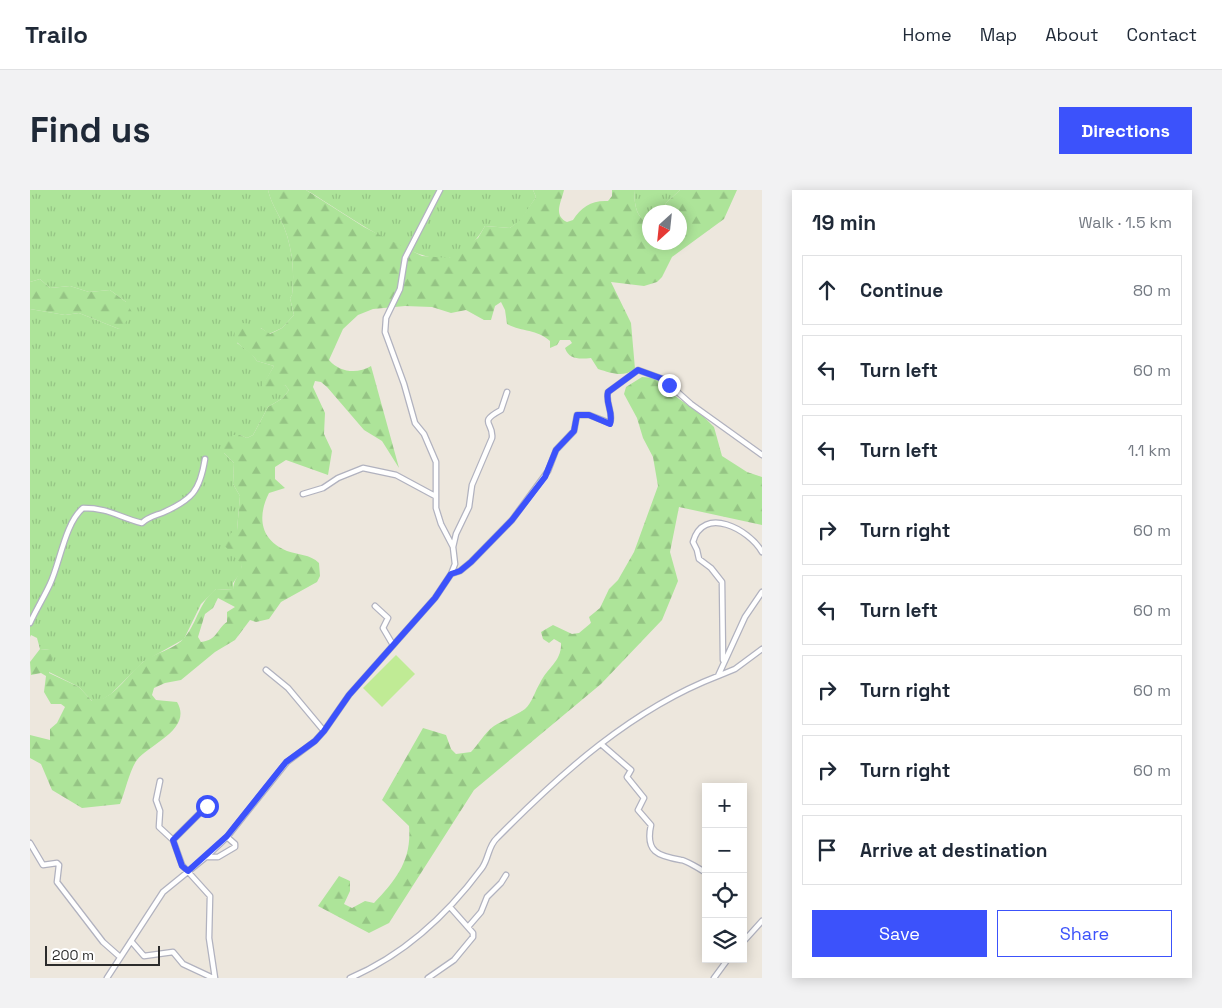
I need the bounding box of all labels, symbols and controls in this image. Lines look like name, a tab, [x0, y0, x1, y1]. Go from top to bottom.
text: Trailo	[25, 19, 88, 50]
text: Home	[903, 23, 952, 46]
text: Map	[980, 23, 1017, 46]
text: About	[1045, 23, 1099, 46]
text: Contact	[1127, 23, 1197, 46]
button: Directions	[1059, 107, 1192, 154]
text: Find us	[30, 108, 151, 152]
north arrow	[642, 205, 687, 250]
text: 19 min	[812, 209, 876, 236]
text: Walk · 1.5 km	[1078, 212, 1172, 233]
icon: ahead	[813, 276, 841, 304]
text: Continue	[860, 278, 943, 303]
text: 80 m	[1133, 280, 1171, 301]
icon: left	[813, 356, 841, 384]
text: Turn left	[860, 358, 938, 383]
text: 60 m	[1133, 360, 1171, 381]
route end	[658, 374, 681, 397]
icon: left	[813, 436, 841, 464]
text: Turn left	[860, 438, 938, 463]
text: 1.1 km	[1128, 440, 1171, 461]
icon: right	[813, 516, 841, 544]
text: Turn right	[860, 518, 950, 543]
text: 60 m	[1133, 520, 1171, 541]
icon: left	[813, 596, 841, 624]
text: Turn left	[860, 598, 938, 623]
text: 60 m	[1133, 600, 1171, 621]
icon: right	[813, 676, 841, 704]
text: Turn right	[860, 678, 950, 703]
text: 60 m	[1133, 680, 1171, 701]
icon: right	[813, 756, 841, 784]
text: Turn right	[860, 758, 950, 783]
text: 60 m	[1133, 760, 1171, 781]
map controls	[702, 783, 747, 963]
button: +	[702, 783, 747, 828]
route start	[196, 795, 219, 818]
button: −	[702, 828, 747, 873]
icon: arrive	[813, 836, 841, 864]
text: Arrive at destination	[860, 838, 1048, 863]
button: locate	[702, 873, 747, 918]
button: Save	[812, 910, 987, 957]
button: Share	[997, 910, 1172, 957]
button: layers	[702, 918, 747, 963]
scale bar	[45, 943, 160, 966]
text: 200 m	[52, 946, 94, 964]

